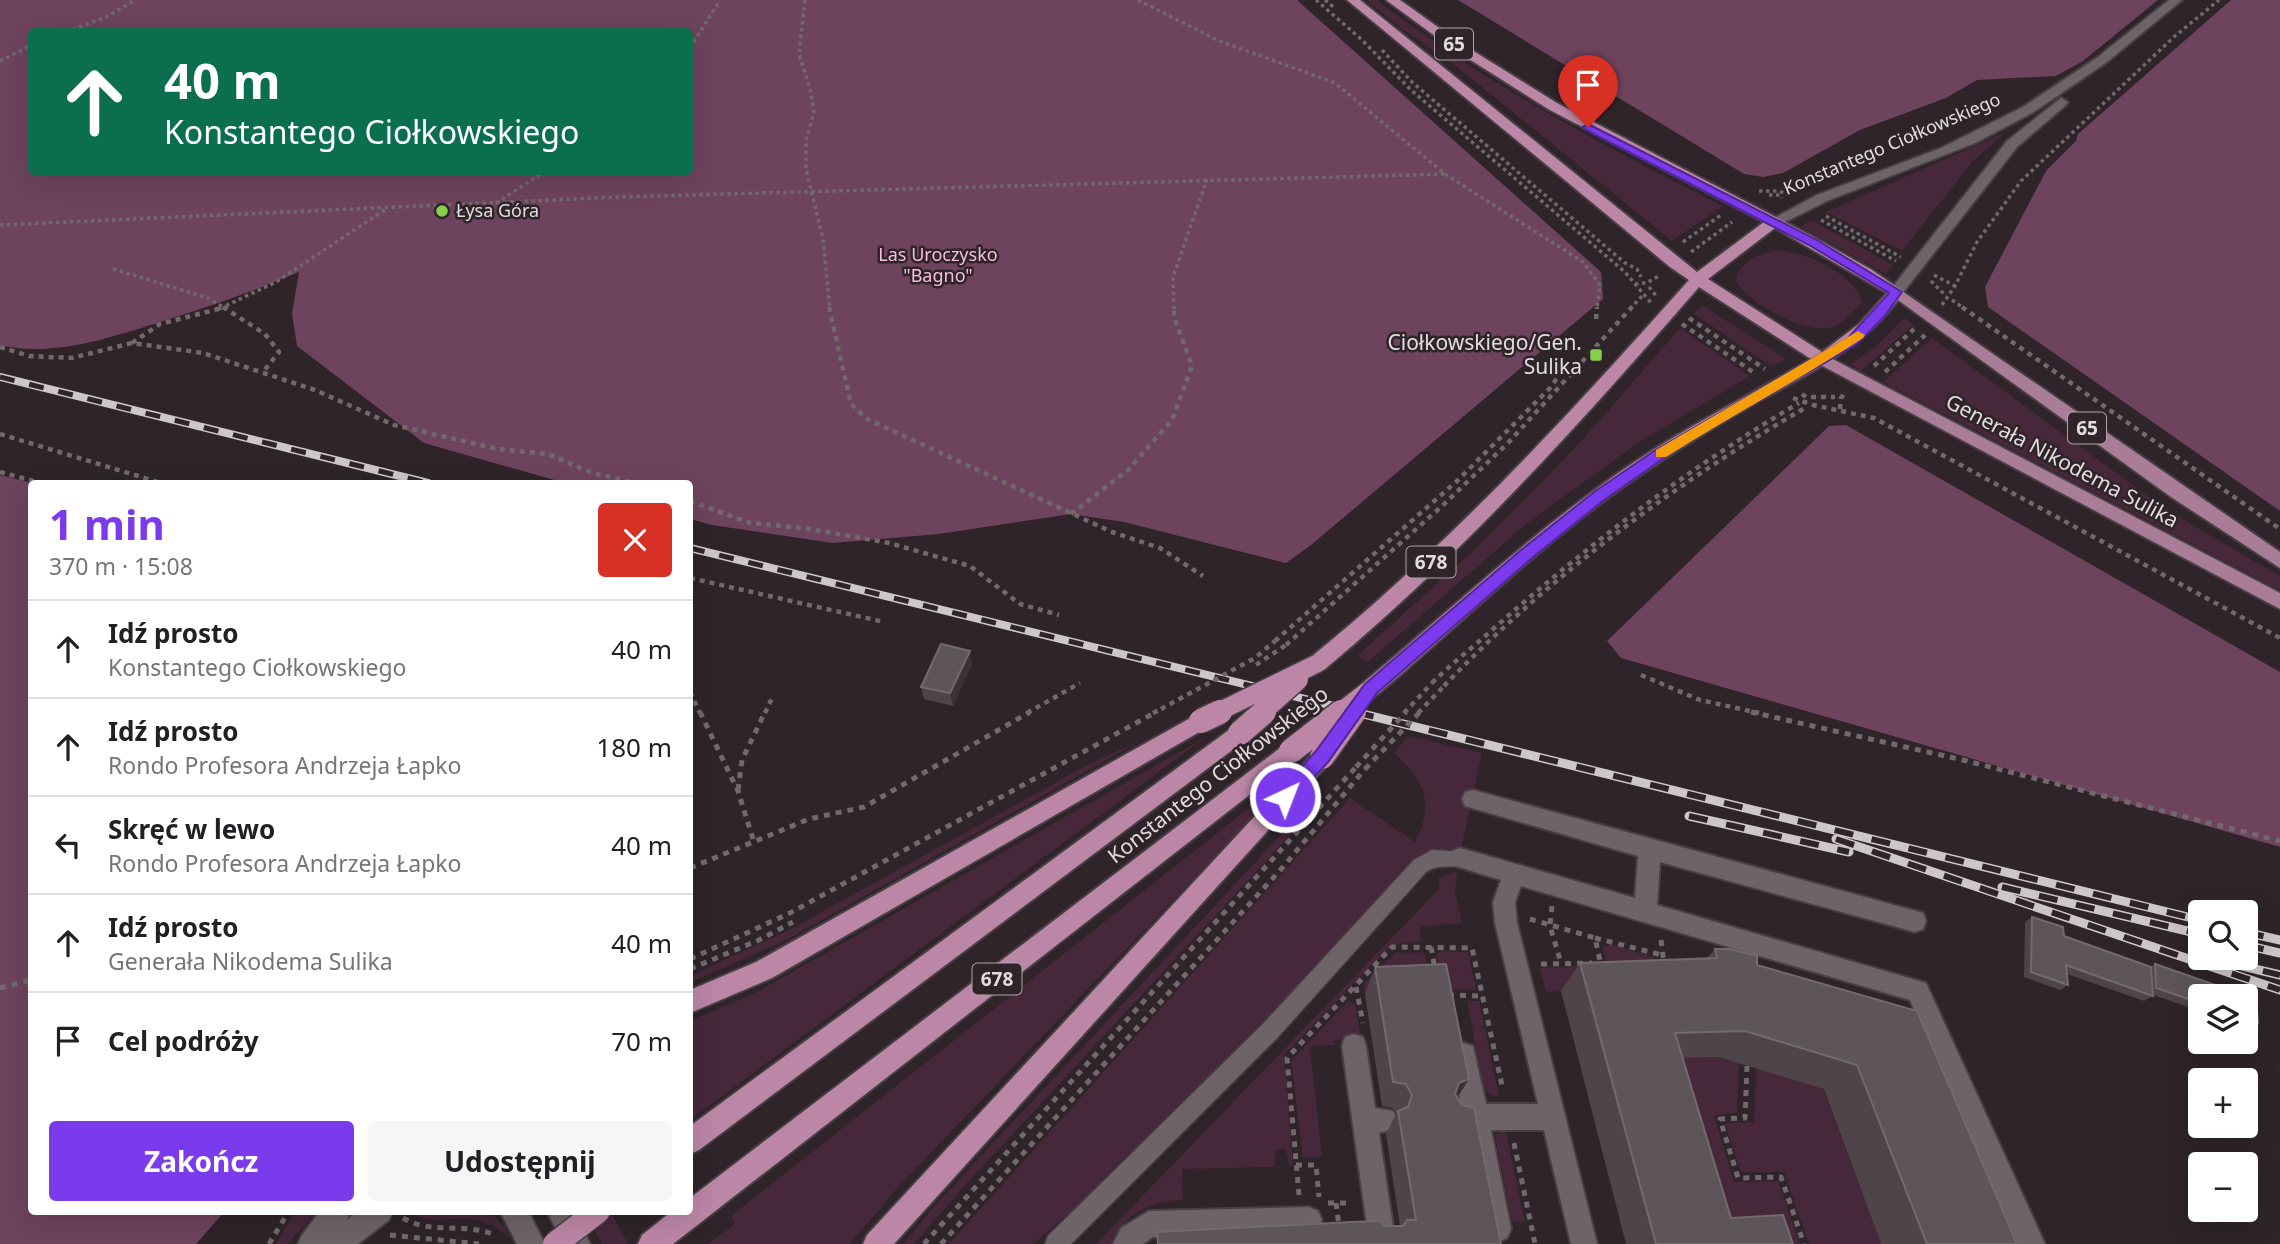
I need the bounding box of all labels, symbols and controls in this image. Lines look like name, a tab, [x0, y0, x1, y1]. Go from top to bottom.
road number: 65	[1435, 28, 1473, 60]
text: 40 m	[164, 47, 281, 113]
pin	[1558, 55, 1618, 127]
icon: ahead	[49, 56, 140, 147]
icon: arrive	[1569, 66, 1607, 104]
street label: Konstantego Ciołkowskiego	[1779, 86, 2004, 200]
text: Konstantego Ciołkowskiego	[164, 110, 579, 153]
place label: Łysa Góra	[456, 198, 539, 222]
marker: Łysa Góra	[434, 203, 450, 219]
park label: Las Uroczysko "Bagno"	[878, 242, 998, 287]
place label: Ciołkowskiego/Gen. Sulika	[1387, 328, 1582, 380]
marker: Ciołkowskiego/Gen. Sulika	[1588, 347, 1604, 363]
street label: Generała Nikodema Sulika	[1941, 387, 2184, 533]
road number: 65	[2068, 412, 2106, 444]
text: 1 min	[49, 495, 165, 552]
button: close	[598, 503, 672, 577]
road number: 678	[1406, 547, 1456, 578]
text: 370 m · 15:08	[49, 550, 193, 582]
text: Idź prosto	[108, 615, 239, 651]
icon: ahead	[49, 630, 87, 668]
text: 40 m	[611, 631, 672, 667]
text: Konstantego Ciołkowskiego	[108, 651, 407, 683]
street label: Konstantego Ciołkowskiego	[1101, 679, 1333, 869]
text: Idź prosto	[108, 713, 239, 749]
icon: ahead	[49, 728, 87, 766]
text: 180 m	[596, 729, 672, 765]
text: Rondo Profesora Andrzeja Łapko	[108, 749, 462, 781]
position arrow	[1248, 760, 1322, 834]
text: Skręć w lewo	[108, 811, 275, 847]
icon: left	[49, 826, 87, 864]
text: 40 m	[611, 827, 672, 863]
text: Rondo Profesora Andrzeja Łapko	[108, 847, 462, 879]
map controls	[2188, 900, 2258, 1222]
button: search	[2188, 900, 2258, 970]
text: Idź prosto	[108, 909, 239, 945]
icon: ahead	[49, 924, 87, 962]
text: 40 m	[611, 925, 672, 961]
text: Generała Nikodema Sulika	[108, 945, 393, 977]
road number: 678	[972, 964, 1021, 995]
button: layers	[2188, 984, 2258, 1054]
icon: arrive	[49, 1022, 87, 1060]
text: Cel podróży	[108, 1023, 259, 1059]
text: 70 m	[611, 1023, 672, 1059]
button: +	[2188, 1068, 2258, 1138]
button: Zakończ	[49, 1121, 354, 1201]
button: Udostępnij	[368, 1121, 672, 1201]
button: −	[2188, 1152, 2258, 1222]

